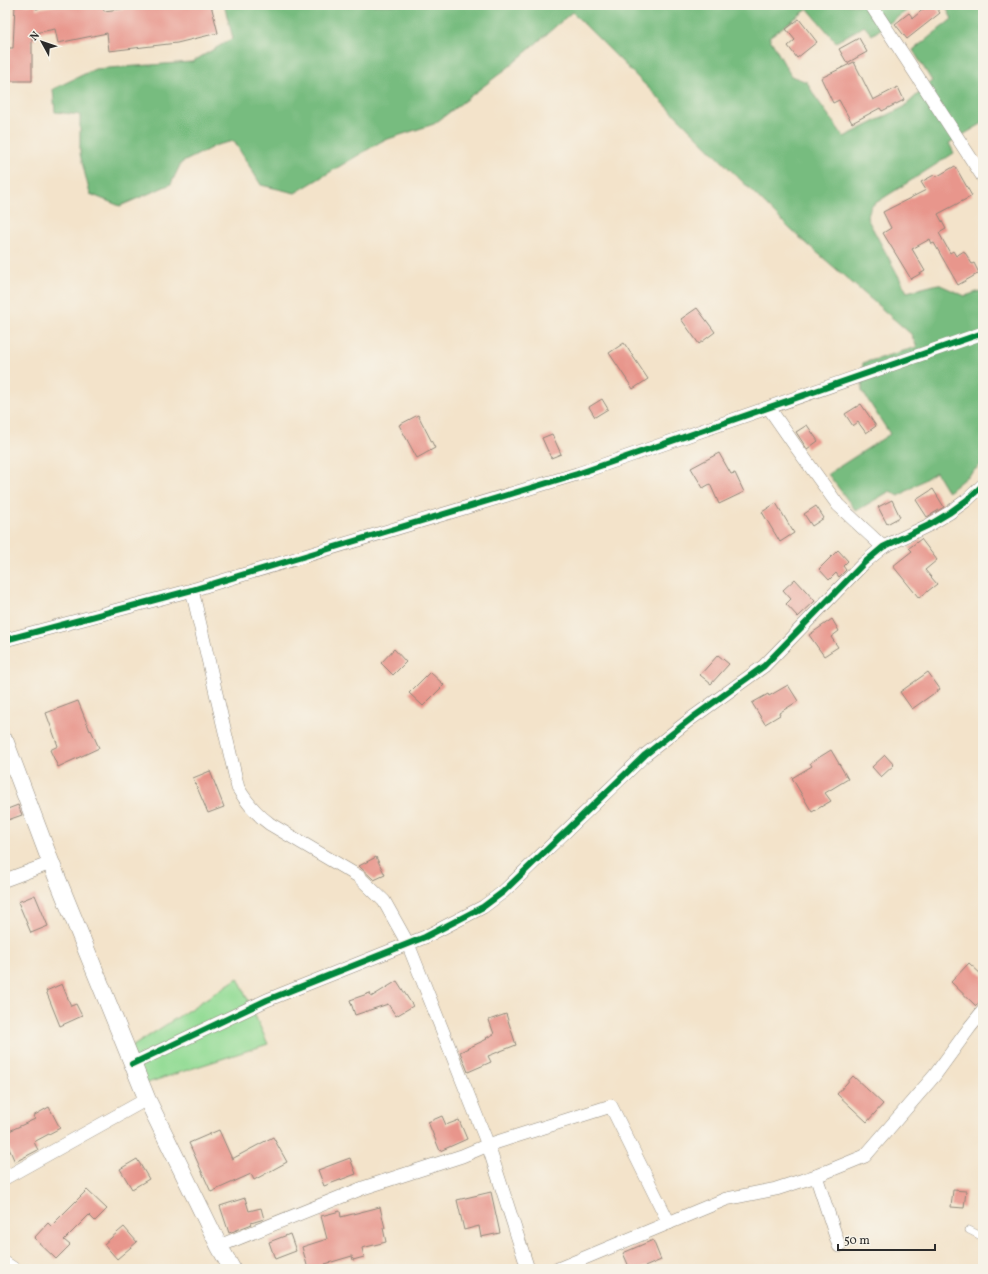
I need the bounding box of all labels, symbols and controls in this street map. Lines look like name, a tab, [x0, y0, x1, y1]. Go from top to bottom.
north arrow	[22, 22, 62, 62]
text: N	[27, 29, 44, 44]
scale bar	[838, 1226, 935, 1252]
text: 50 m	[844, 1233, 870, 1249]

